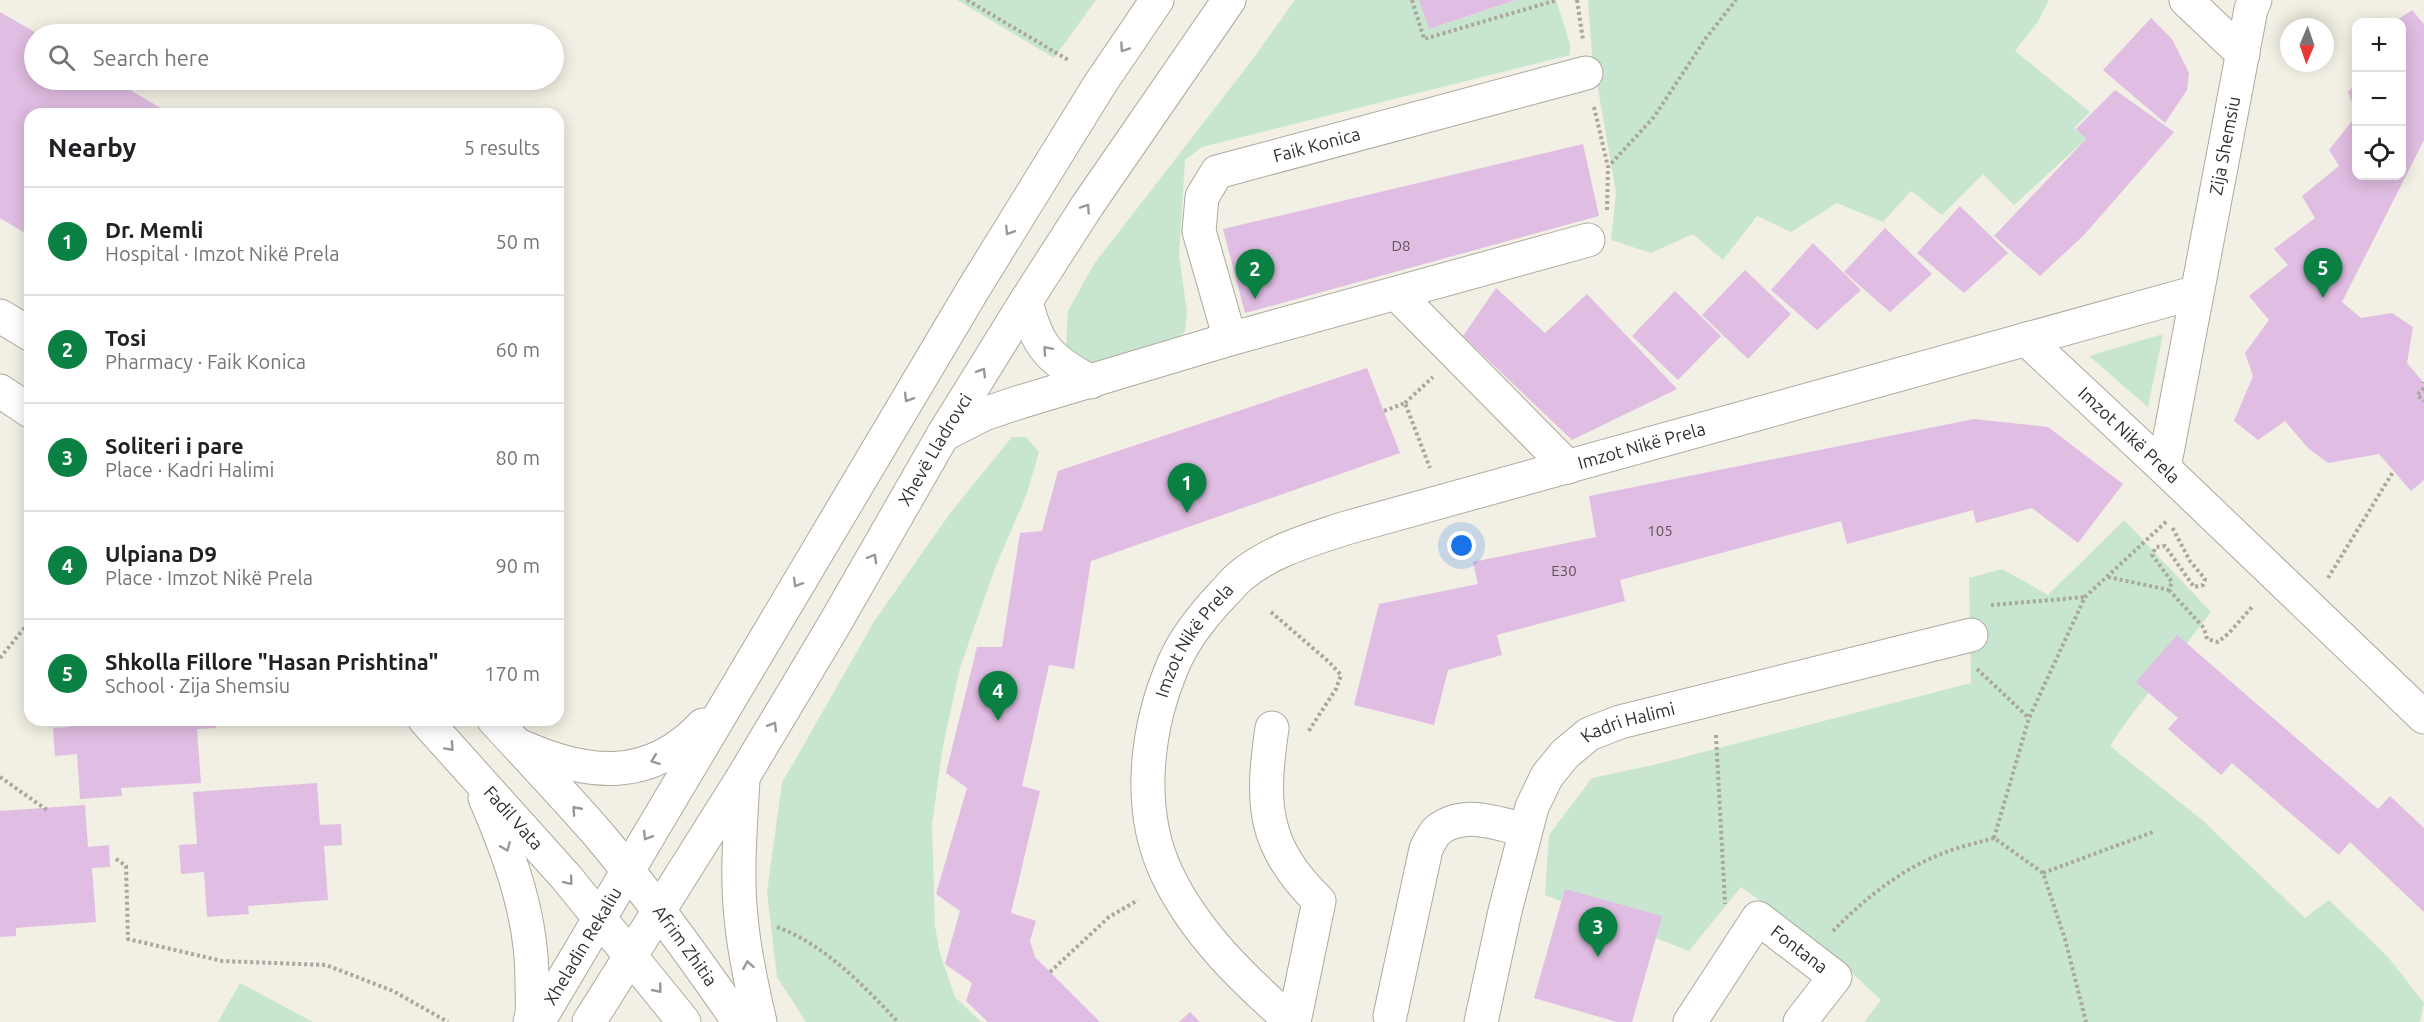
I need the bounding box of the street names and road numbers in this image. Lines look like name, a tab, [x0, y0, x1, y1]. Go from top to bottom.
street label: Zija Shemsiu	[2205, 94, 2243, 197]
street label: Faik Konica	[1271, 123, 1362, 165]
street label: Imzot Nikë Prela	[2075, 382, 2185, 487]
street label: Xhevë Lladrovci	[894, 389, 975, 509]
street label: Imzot Nikë Prela	[1575, 418, 1707, 472]
street label: Imzot Nikë Prela	[1151, 579, 1237, 700]
street label: Kadri Halimi	[1576, 698, 1677, 746]
street label: Fadil Vata	[480, 782, 548, 853]
street label: Xheladin Rekaliu	[539, 883, 625, 1008]
street label: Afrim Zhitia	[650, 901, 722, 990]
street label: Fontana	[1767, 921, 1832, 977]

